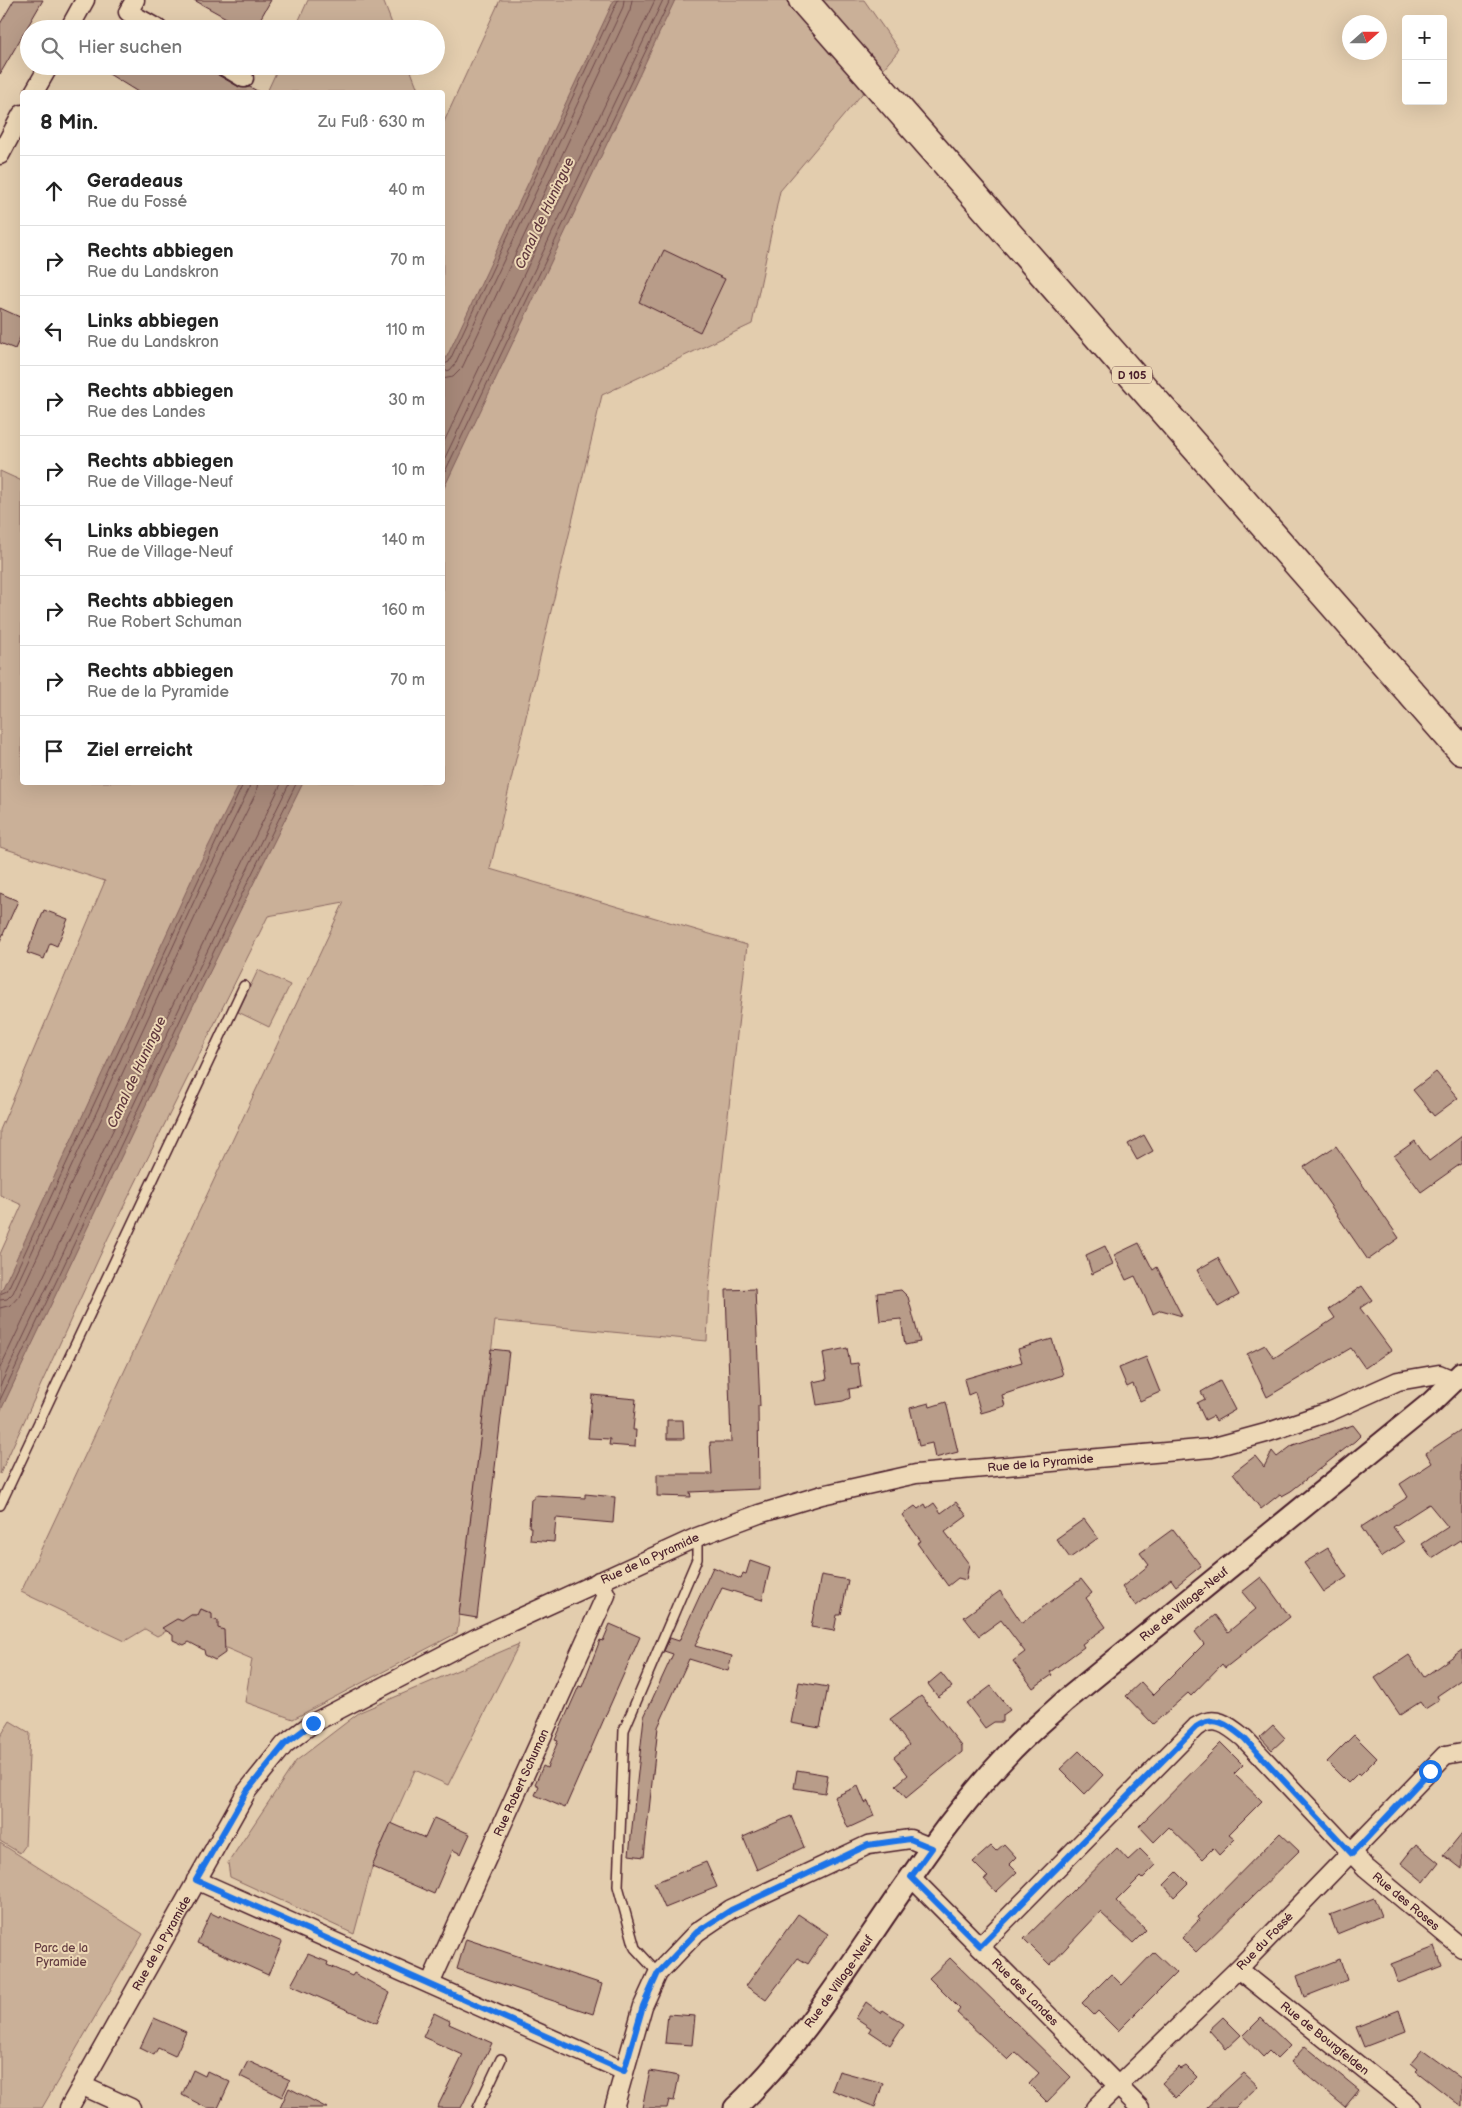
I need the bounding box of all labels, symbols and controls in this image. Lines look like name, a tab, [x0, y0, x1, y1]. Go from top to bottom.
north arrow	[1342, 15, 1387, 60]
map controls	[1402, 15, 1447, 105]
button: +	[1402, 15, 1447, 60]
search box	[20, 20, 445, 75]
icon: search	[38, 34, 66, 62]
text: Hier suchen	[78, 36, 182, 59]
button: −	[1402, 60, 1447, 105]
text: 8 Min.	[40, 110, 98, 135]
text: Zu Fuß · 630 m	[318, 113, 425, 132]
water label: Canal de Huningue	[511, 155, 578, 272]
text: Geradeaus	[87, 170, 183, 193]
icon: ahead	[40, 177, 68, 205]
text: 40 m	[388, 181, 425, 200]
text: Rue du Fossé	[87, 193, 187, 212]
text: Rechts abbiegen	[87, 240, 234, 263]
icon: right	[40, 247, 68, 275]
text: 70 m	[390, 251, 425, 270]
text: Rue du Landskron	[87, 263, 219, 282]
text: Links abbiegen	[87, 310, 219, 333]
icon: left	[40, 317, 68, 345]
text: 110 m	[386, 321, 425, 340]
text: Rue du Landskron	[87, 333, 219, 352]
road number: D 105	[1112, 366, 1152, 384]
text: Rechts abbiegen	[87, 380, 234, 403]
icon: right	[40, 387, 68, 415]
text: 30 m	[388, 391, 425, 410]
text: Rue des Landes	[87, 403, 205, 422]
text: Rechts abbiegen	[87, 450, 234, 473]
icon: right	[40, 457, 68, 485]
text: 10 m	[392, 461, 425, 480]
text: Rue de Village-Neuf	[87, 473, 233, 492]
text: Links abbiegen	[87, 520, 219, 543]
icon: left	[40, 527, 68, 555]
text: 140 m	[382, 531, 425, 550]
text: Rue de Village-Neuf	[87, 543, 233, 562]
text: Rechts abbiegen	[87, 590, 234, 613]
icon: right	[40, 597, 68, 625]
text: 160 m	[382, 601, 425, 620]
text: Rue Robert Schuman	[87, 613, 242, 632]
text: Rechts abbiegen	[87, 660, 234, 683]
icon: right	[40, 667, 68, 695]
text: 70 m	[390, 671, 425, 690]
text: Rue de la Pyramide	[87, 683, 229, 702]
icon: arrive	[40, 737, 68, 765]
text: Ziel erreicht	[87, 739, 193, 762]
water label: Canal de Huningue	[103, 1014, 170, 1131]
street label: Rue de la Pyramide	[987, 1451, 1094, 1476]
street label: Rue de la Pyramide	[598, 1530, 702, 1588]
street label: Rue de Village-Neuf	[1137, 1564, 1232, 1645]
route end	[302, 1712, 325, 1735]
street label: Rue Robert Schuman	[491, 1727, 552, 1839]
route start	[1419, 1760, 1442, 1783]
street label: Rue des Roses	[1369, 1869, 1442, 1934]
street label: Rue de la Pyramide	[129, 1893, 195, 1994]
street label: Rue du Fossé	[1234, 1909, 1297, 1974]
street label: Rue de Village-Neuf	[802, 1932, 877, 2031]
park label: Parc de la Pyramide	[34, 1941, 88, 1970]
street label: Rue des Landes	[988, 1956, 1061, 2029]
street label: Rue de Bourgfelden	[1277, 1999, 1372, 2079]

